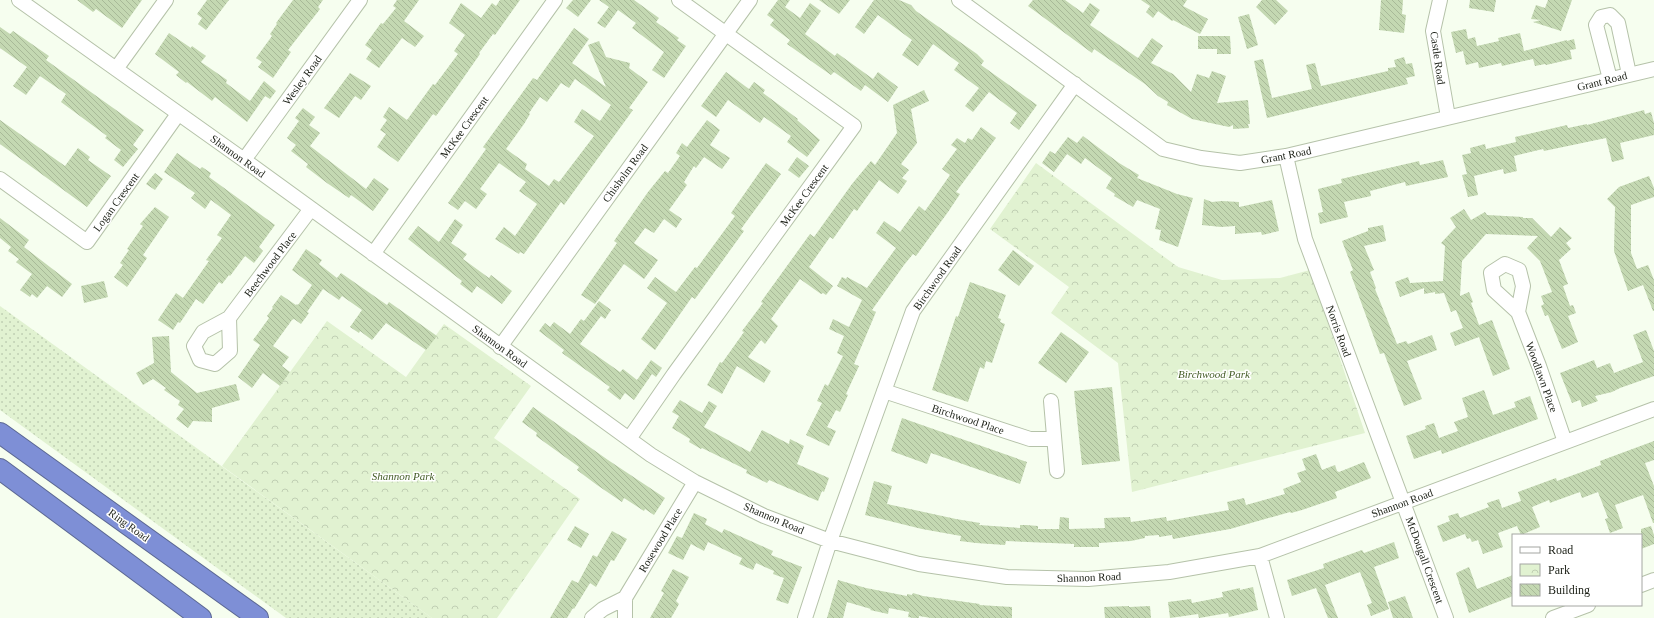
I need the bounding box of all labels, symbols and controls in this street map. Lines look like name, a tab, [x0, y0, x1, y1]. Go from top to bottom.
street label: Castle Road	[1428, 31, 1448, 86]
street label: Wesley Road	[280, 53, 324, 107]
street label: Grant Road	[1576, 69, 1629, 93]
street label: McKee Crescent	[438, 94, 490, 160]
street label: Shannon Road	[208, 132, 268, 180]
street label: Chisholm Road	[600, 141, 650, 204]
street label: Grant Road	[1260, 144, 1313, 166]
street label: McKee Crescent	[778, 162, 830, 228]
street label: Logan Crescent	[91, 170, 141, 234]
street label: Beechwood Place	[242, 229, 298, 299]
street label: Birchwood Road	[911, 243, 964, 312]
street label: Norris Road	[1324, 304, 1354, 359]
street label: Shannon Road	[470, 322, 530, 370]
street label: Woodlawn Place	[1524, 340, 1560, 414]
park label: Birchwood Park	[1178, 368, 1251, 380]
street label: Birchwood Place	[930, 402, 1006, 436]
park label: Shannon Park	[372, 470, 435, 482]
street label: Shannon Road	[1370, 486, 1435, 520]
street label: Shannon Road	[742, 500, 806, 536]
street label: Ring Road	[106, 506, 152, 544]
street label: Rosewood Place	[636, 506, 684, 574]
street label: McDougall Crescent	[1404, 515, 1446, 605]
legend	[1512, 534, 1642, 606]
text: Road	[1548, 543, 1573, 557]
text: Park	[1548, 563, 1570, 577]
street label: Shannon Road	[1057, 570, 1122, 584]
text: Building	[1548, 583, 1590, 597]

